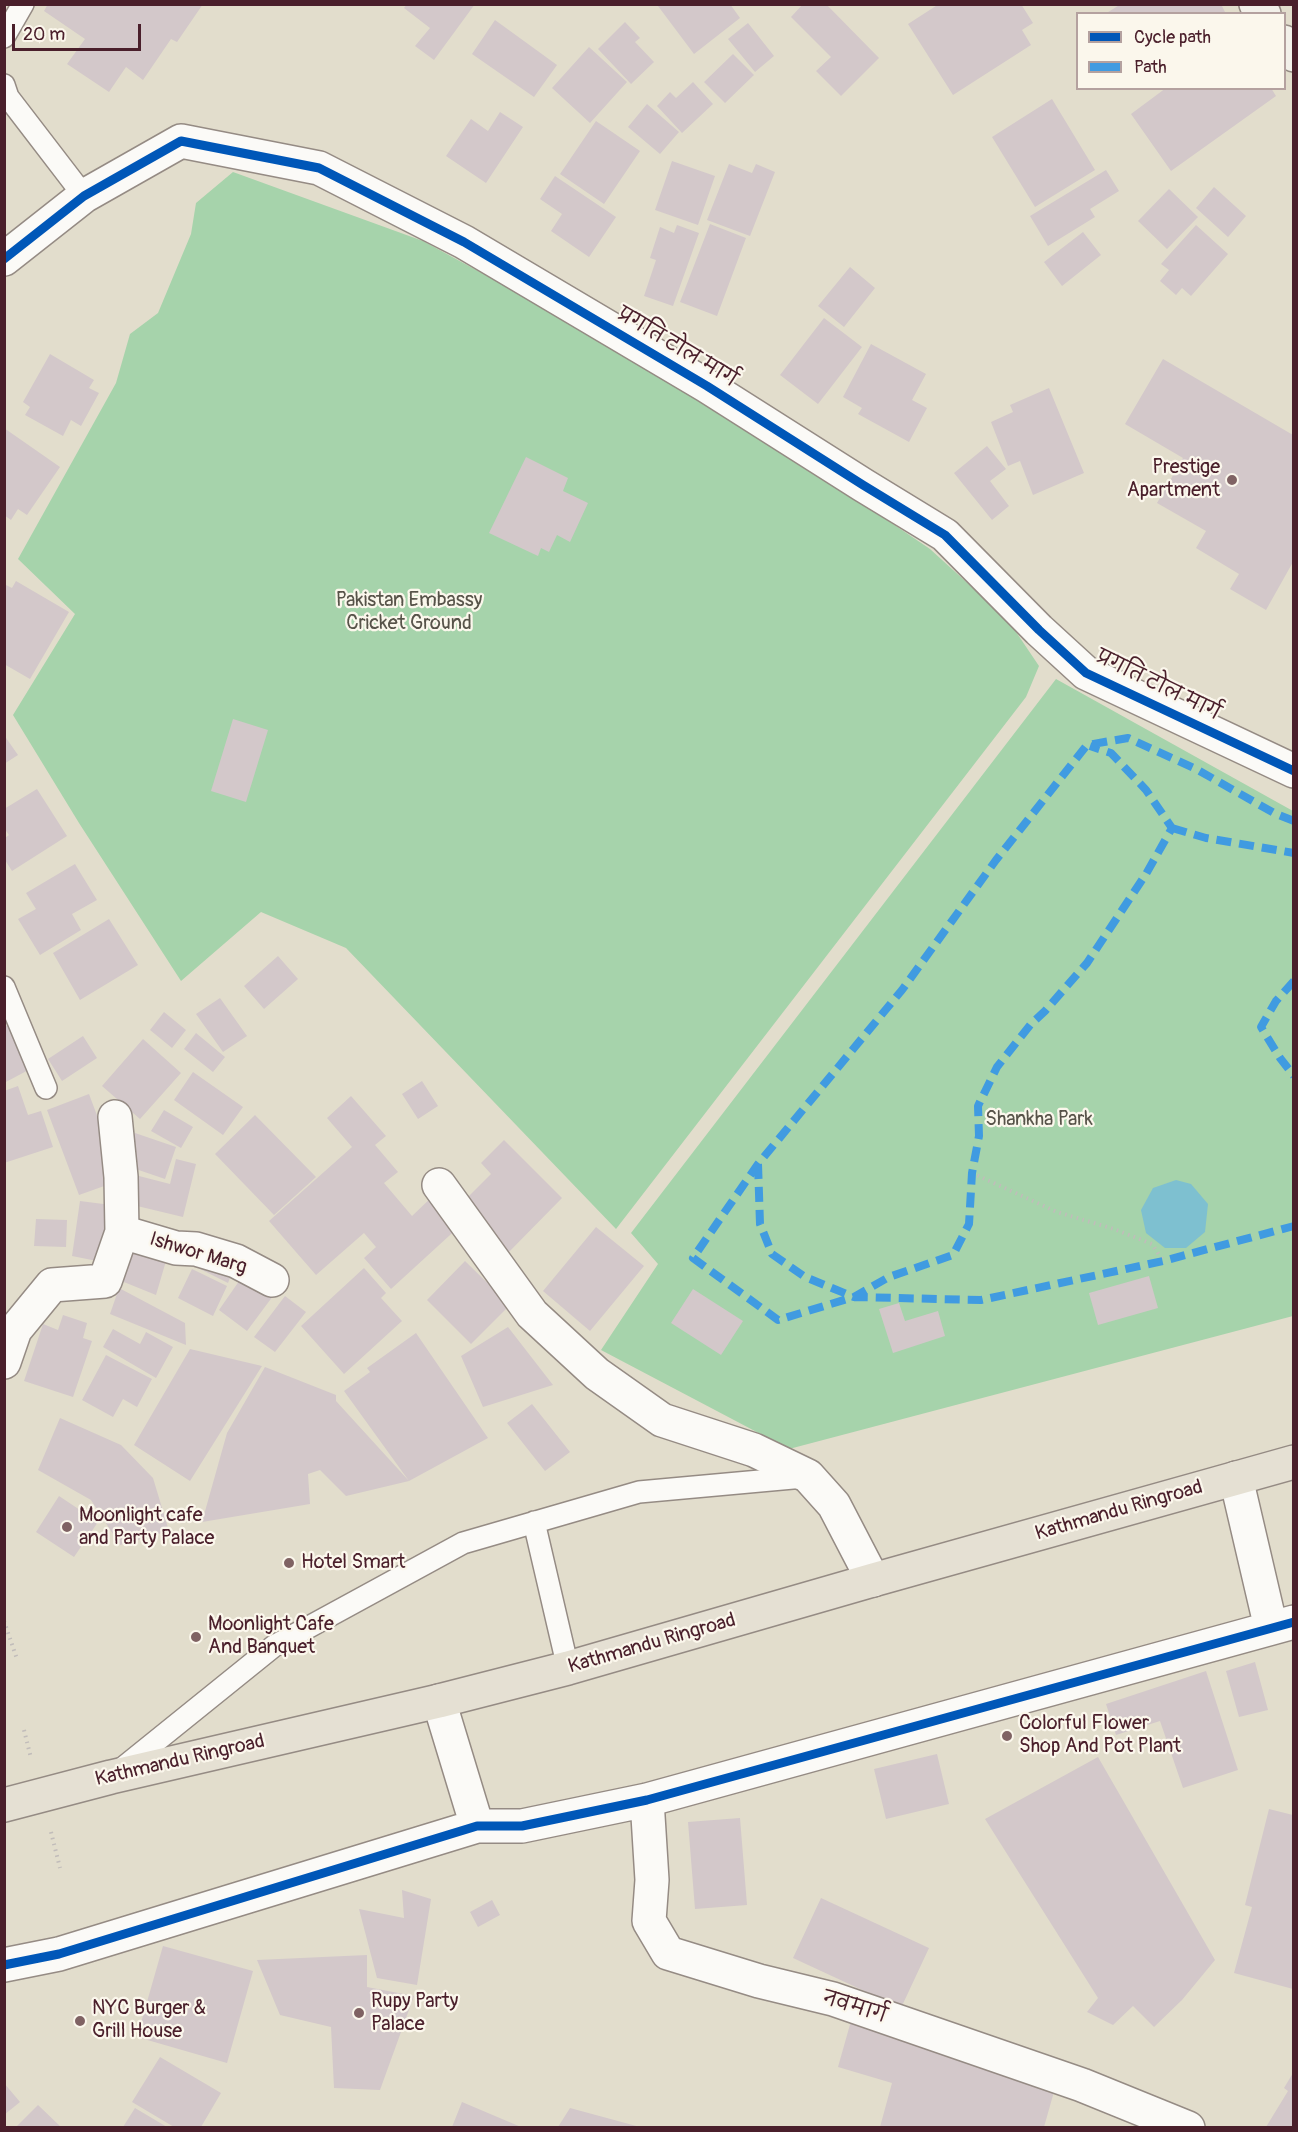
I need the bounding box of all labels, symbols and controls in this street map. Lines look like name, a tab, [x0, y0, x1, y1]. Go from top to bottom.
scale bar	[15, 12, 144, 50]
legend	[1076, 12, 1286, 90]
text: 20 m	[23, 23, 65, 46]
text: Cycle path	[1134, 26, 1211, 49]
text: Path	[1134, 56, 1167, 79]
street label: प्रगति टोल मार्ग	[613, 303, 741, 393]
place label: Prestige Apartment	[1127, 456, 1220, 503]
marker: Prestige Apartment	[1225, 473, 1239, 487]
park label: Pakistan Embassy Cricket Ground	[336, 589, 482, 636]
street label: प्रगति टोल मार्ग	[1092, 646, 1224, 726]
park label: Shankha Park	[985, 1108, 1093, 1132]
street label: Ishwor Marg	[146, 1228, 250, 1280]
street label: Kathmandu Ringroad	[1033, 1476, 1205, 1546]
place label: Moonlight cafe and Party Palace	[79, 1504, 214, 1551]
marker: Moonlight cafe and Party Palace	[60, 1520, 74, 1534]
place label: Hotel Smart	[301, 1551, 405, 1575]
marker: Hotel Smart	[282, 1556, 296, 1570]
street label: Kathmandu Ringroad	[566, 1609, 738, 1679]
place label: Moonlight Cafe And Banquet	[208, 1613, 334, 1660]
marker: Moonlight Cafe And Banquet	[189, 1630, 203, 1644]
place label: Colorful Flower Shop And Pot Plant	[1019, 1712, 1181, 1759]
marker: Colorful Flower Shop And Pot Plant	[1000, 1729, 1014, 1743]
street label: Kathmandu Ringroad	[93, 1730, 267, 1792]
street label: नवमार्ग	[820, 1987, 890, 2029]
place label: Rupy Party Palace	[371, 1990, 458, 2037]
place label: NYC Burger & Grill House	[92, 1997, 206, 2044]
marker: Rupy Party Palace	[352, 2006, 366, 2020]
marker: NYC Burger & Grill House	[73, 2014, 87, 2028]

